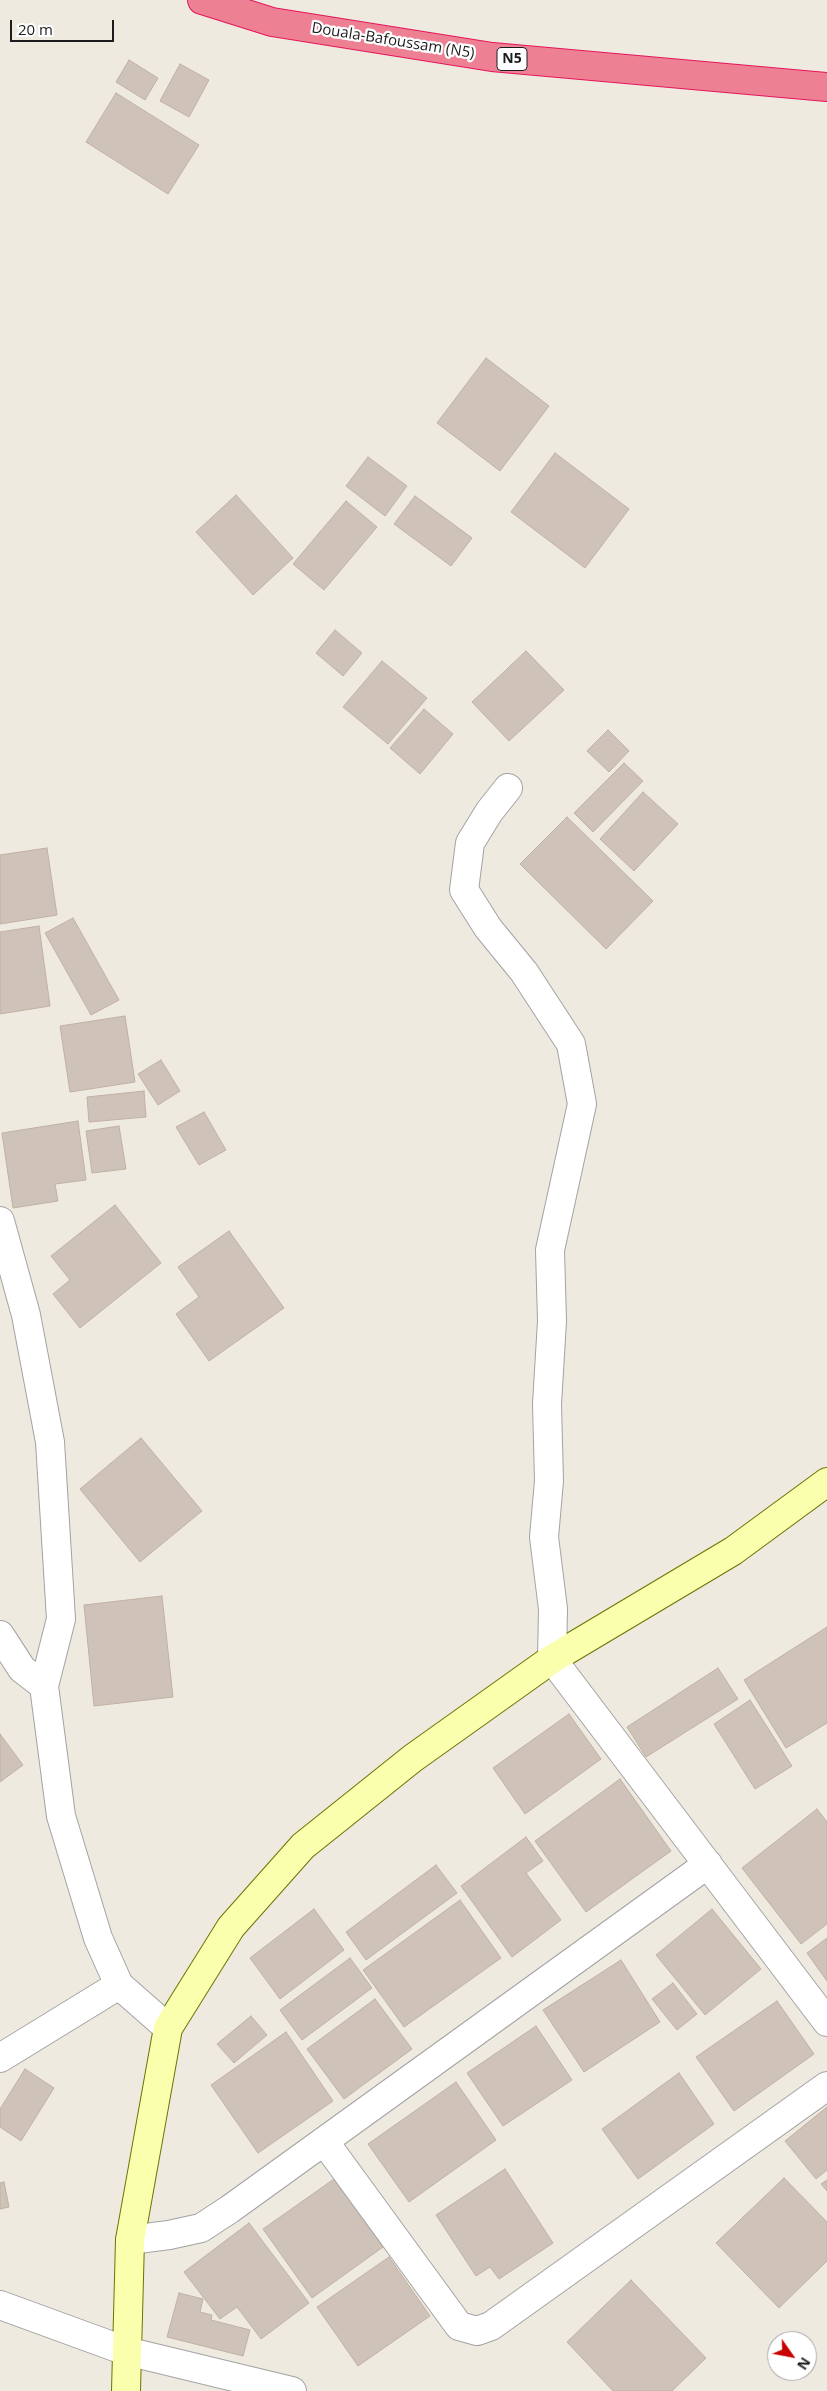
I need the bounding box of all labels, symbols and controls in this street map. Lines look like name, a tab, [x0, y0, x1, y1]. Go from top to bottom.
scale bar	[12, 10, 116, 42]
text: 20 m	[18, 19, 53, 39]
street label: Douala-Bafoussam (N5)	[310, 19, 476, 63]
road number: N5	[497, 48, 527, 70]
north arrow	[767, 2331, 817, 2381]
text: N	[793, 2354, 815, 2374]

